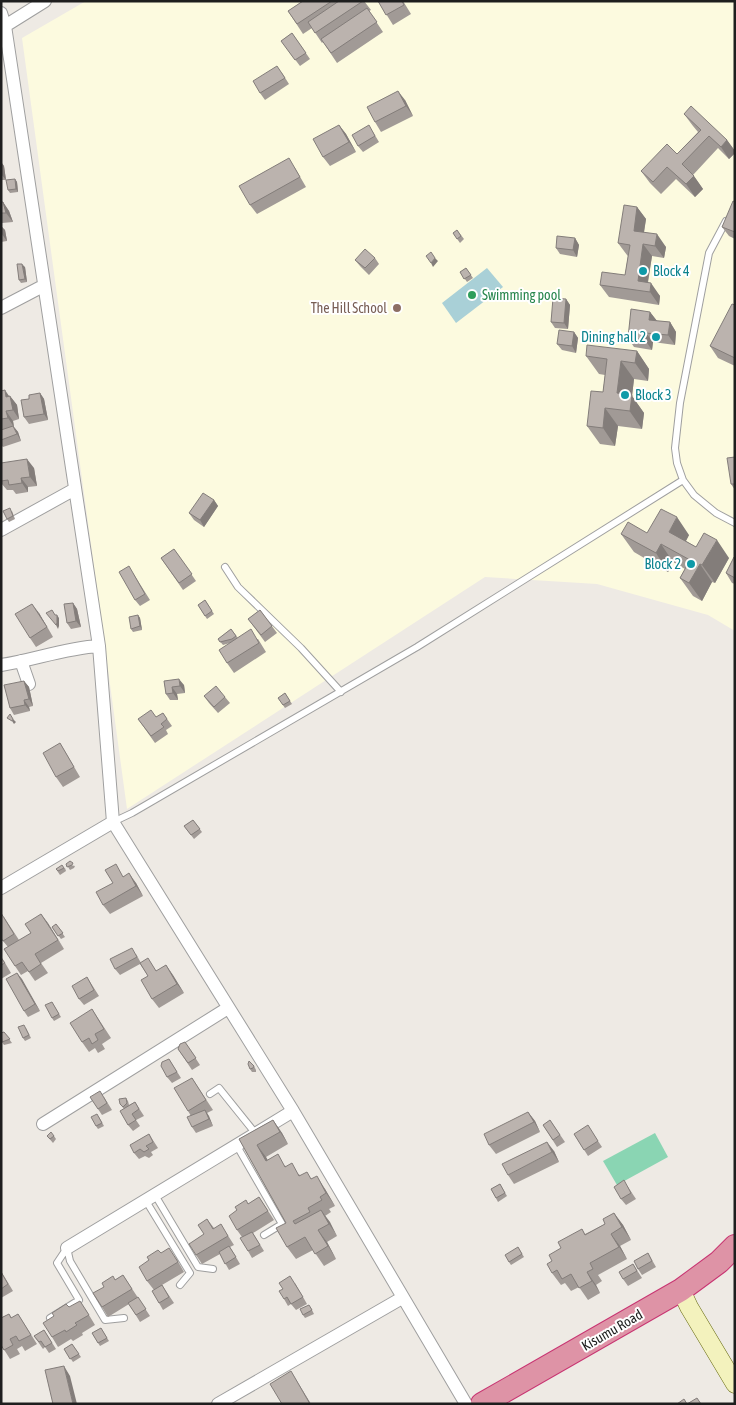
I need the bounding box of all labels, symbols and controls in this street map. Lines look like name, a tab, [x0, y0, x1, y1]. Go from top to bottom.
place label: Block 4	[653, 263, 690, 279]
marker: Block 4	[637, 265, 649, 277]
place label: Swimming pool	[482, 287, 561, 303]
marker: Swimming pool	[466, 289, 478, 301]
place label: The Hill School	[311, 300, 387, 316]
marker: The Hill School	[391, 302, 403, 314]
place label: Dining hall 2	[581, 329, 646, 345]
marker: Dining hall 2	[650, 331, 662, 343]
place label: Block 3	[635, 387, 672, 403]
marker: Block 3	[619, 389, 631, 401]
place label: Block 2	[644, 556, 681, 572]
marker: Block 2	[685, 558, 697, 570]
street label: Kisumu Road	[579, 1306, 645, 1354]

